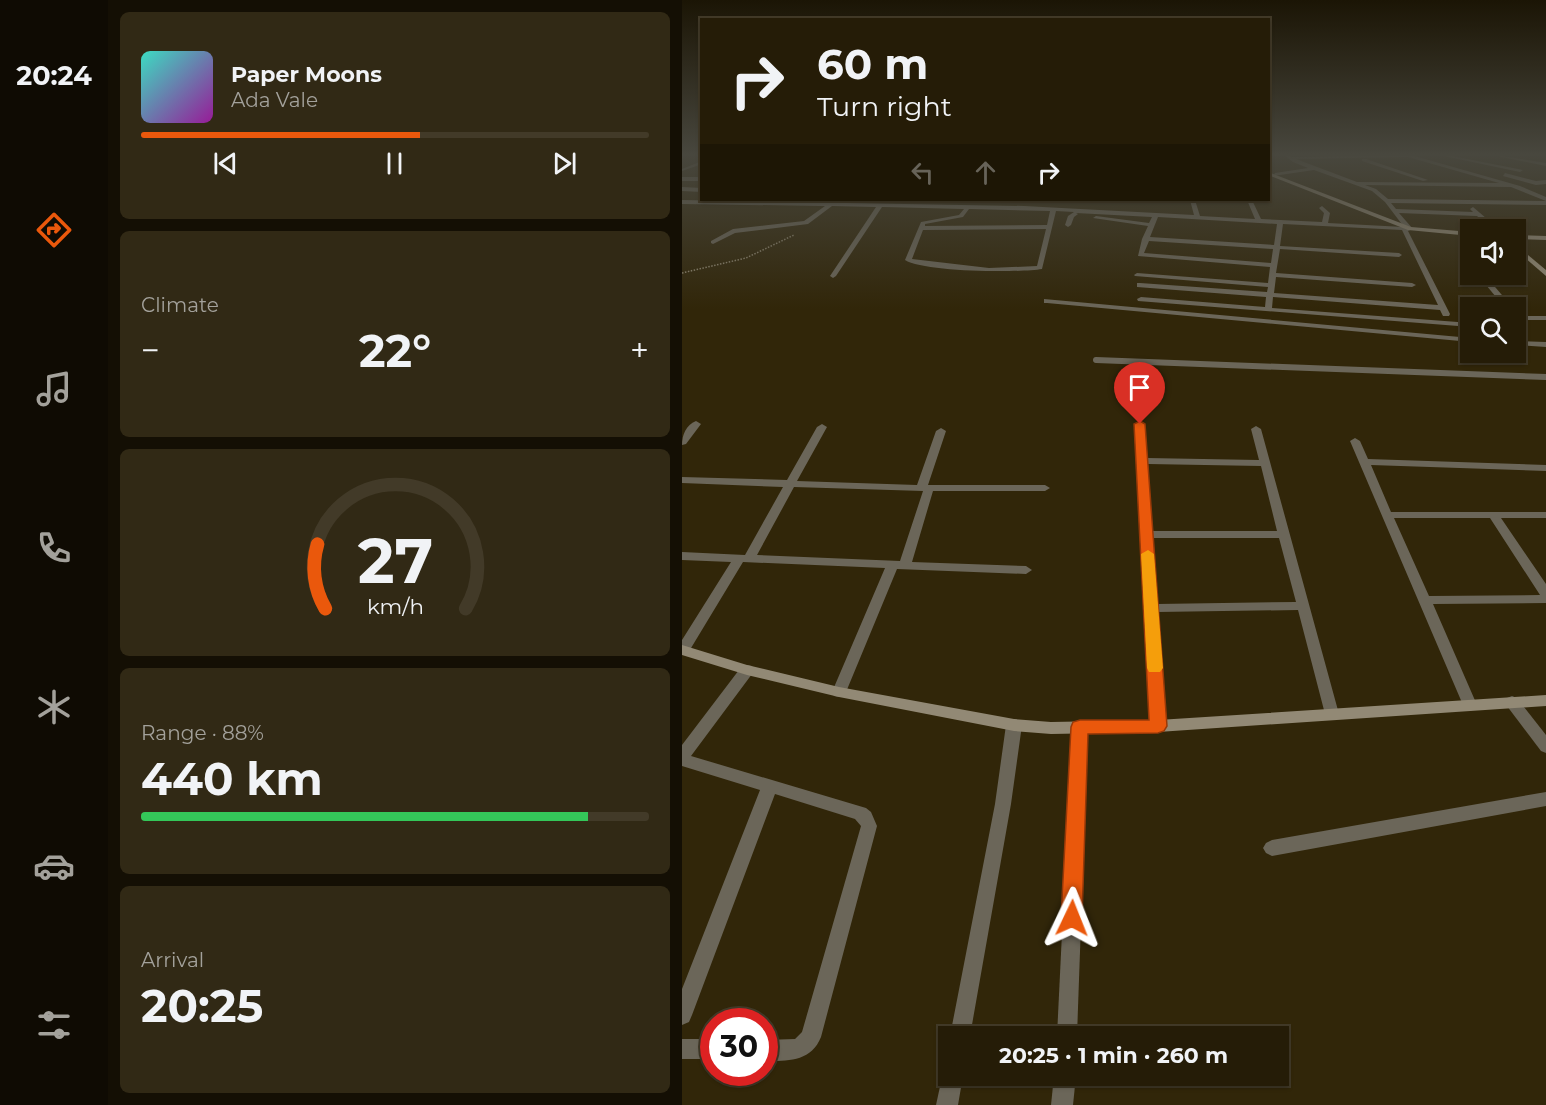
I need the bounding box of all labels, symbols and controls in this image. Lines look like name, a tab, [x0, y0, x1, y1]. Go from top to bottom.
text: 60 m	[817, 38, 928, 90]
icon: right	[718, 42, 796, 120]
text: 20:24	[16, 59, 92, 92]
text: Paper Moons	[231, 61, 382, 88]
text: Ada Vale	[231, 88, 318, 112]
text: Turn right	[817, 90, 952, 123]
icon: previous	[209, 147, 242, 180]
icon: pause	[378, 147, 411, 180]
icon: next	[548, 147, 581, 180]
icon: left	[906, 156, 939, 189]
icon: ahead	[969, 156, 1002, 189]
icon: right	[1032, 156, 1065, 189]
icon: directions	[33, 209, 75, 251]
map controls	[1460, 219, 1526, 363]
button: sound	[1460, 219, 1526, 285]
text: Climate	[141, 293, 219, 317]
button: search	[1460, 297, 1526, 363]
text: 22°	[359, 323, 431, 378]
text: −	[141, 330, 160, 370]
text: +	[630, 330, 649, 370]
pin	[1114, 362, 1165, 424]
icon: music	[33, 368, 75, 410]
icon: arrive	[1123, 371, 1156, 404]
text: 27	[357, 524, 433, 600]
icon: phone	[33, 527, 75, 569]
text: km/h	[366, 594, 424, 620]
icon: climate	[33, 686, 75, 728]
text: Range · 88%	[141, 721, 264, 745]
text: 440 km	[141, 751, 323, 806]
icon: car	[33, 845, 75, 887]
position arrow	[1040, 886, 1104, 950]
text: Arrival	[141, 948, 204, 972]
text: 20:25	[141, 978, 263, 1033]
icon: filters	[33, 1004, 75, 1046]
speed limit sign: 30	[700, 1008, 778, 1086]
text: 20:25 · 1 min · 260 m	[999, 1042, 1228, 1069]

